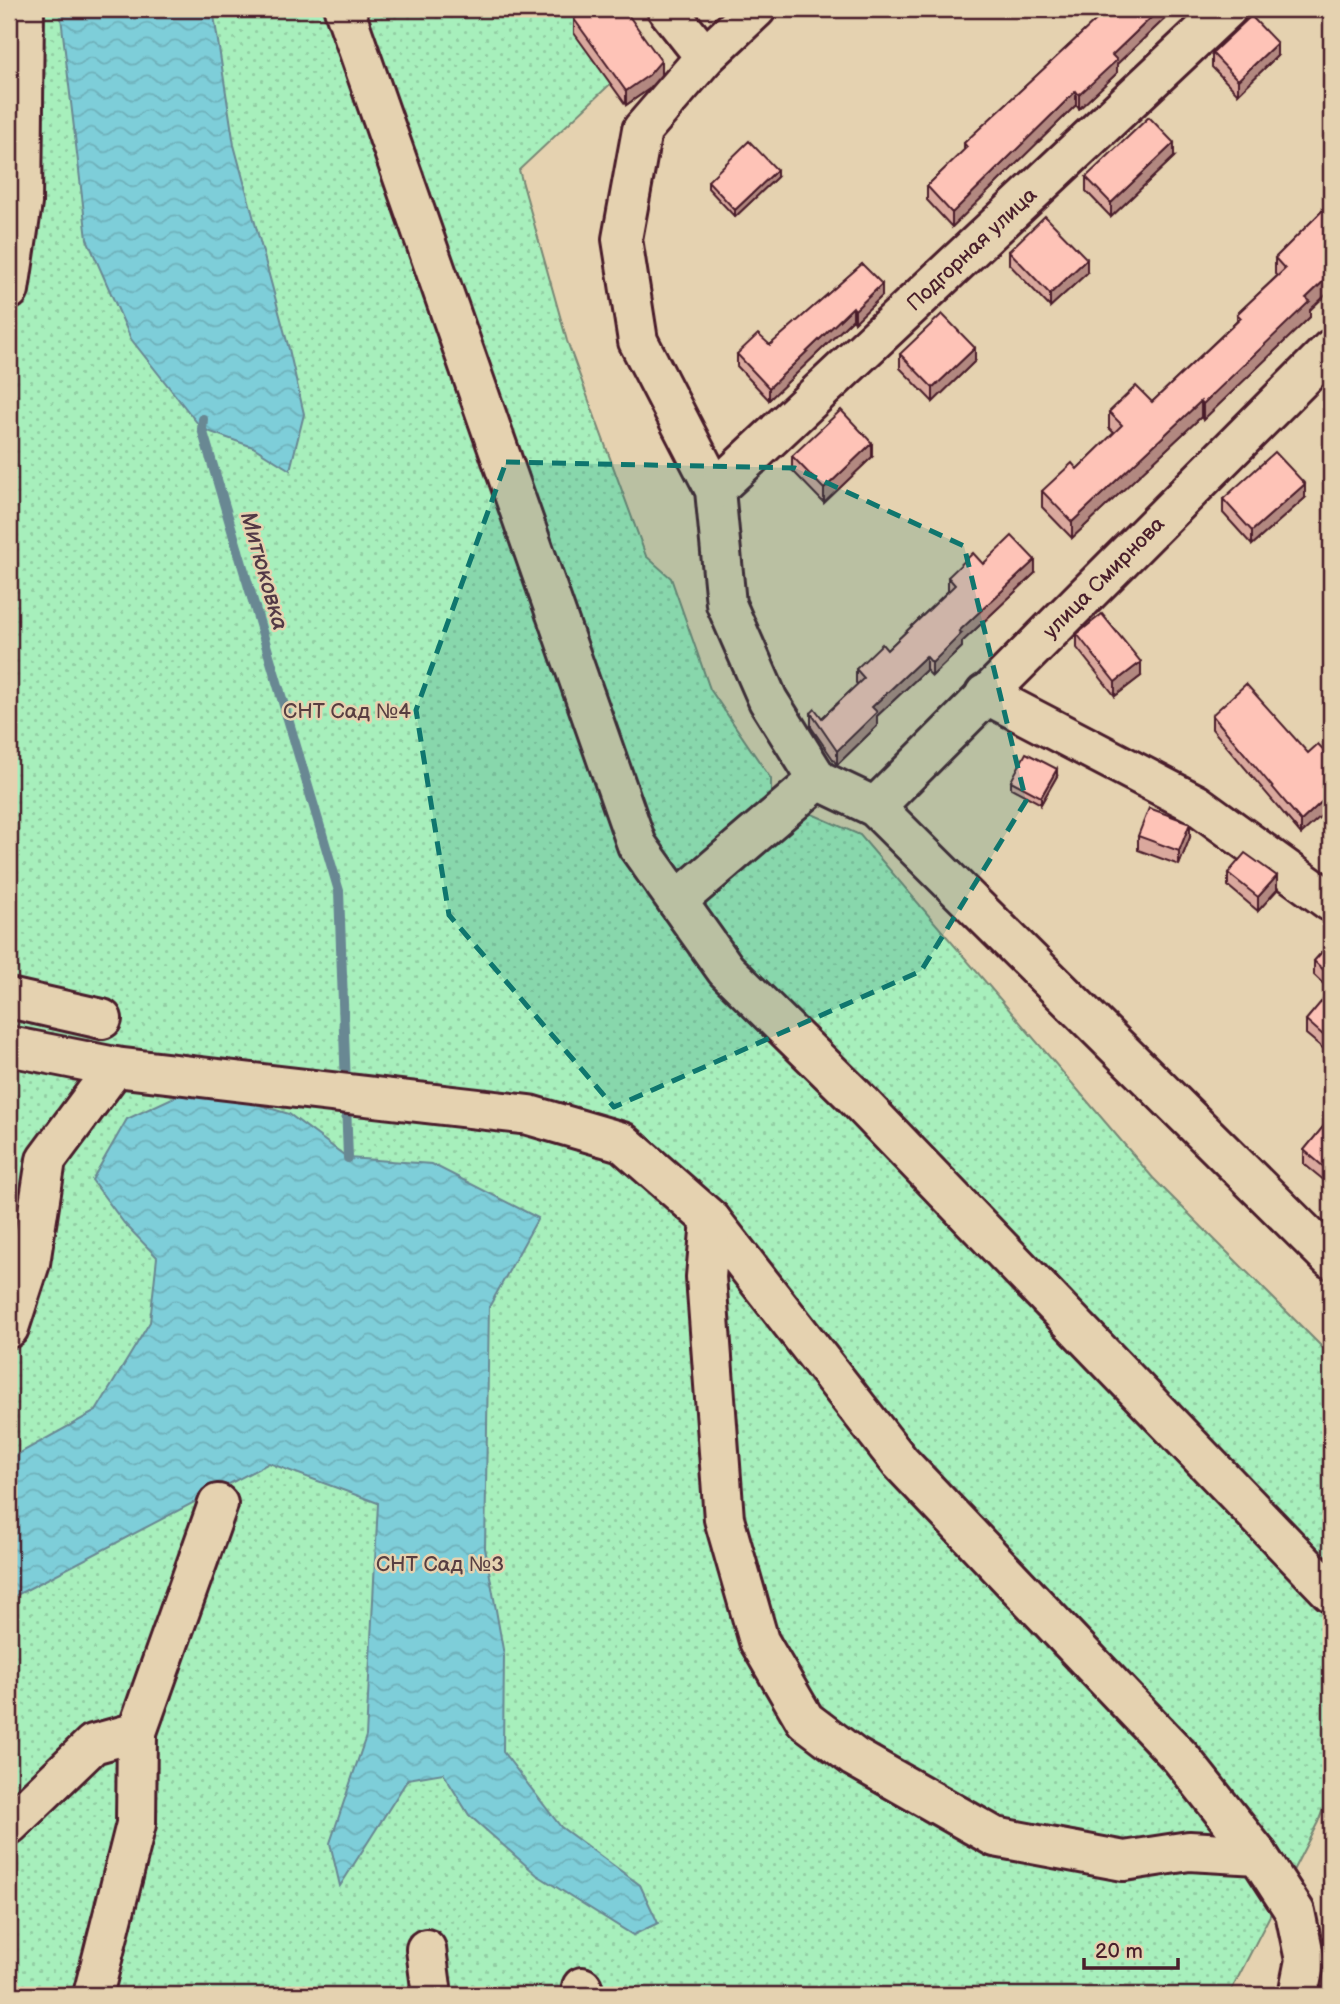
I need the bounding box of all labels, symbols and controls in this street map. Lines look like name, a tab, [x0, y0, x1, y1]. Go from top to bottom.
street label: Подгорная улица	[901, 182, 1042, 316]
water label: Митюковка	[234, 508, 294, 634]
street label: улица Смирнова	[1038, 511, 1170, 644]
park label: СНТ Сад №4	[283, 699, 411, 724]
park label: СНТ Сад №3	[376, 1552, 504, 1577]
scale bar	[1084, 1927, 1179, 1971]
text: 20 m	[1095, 1939, 1143, 1964]

